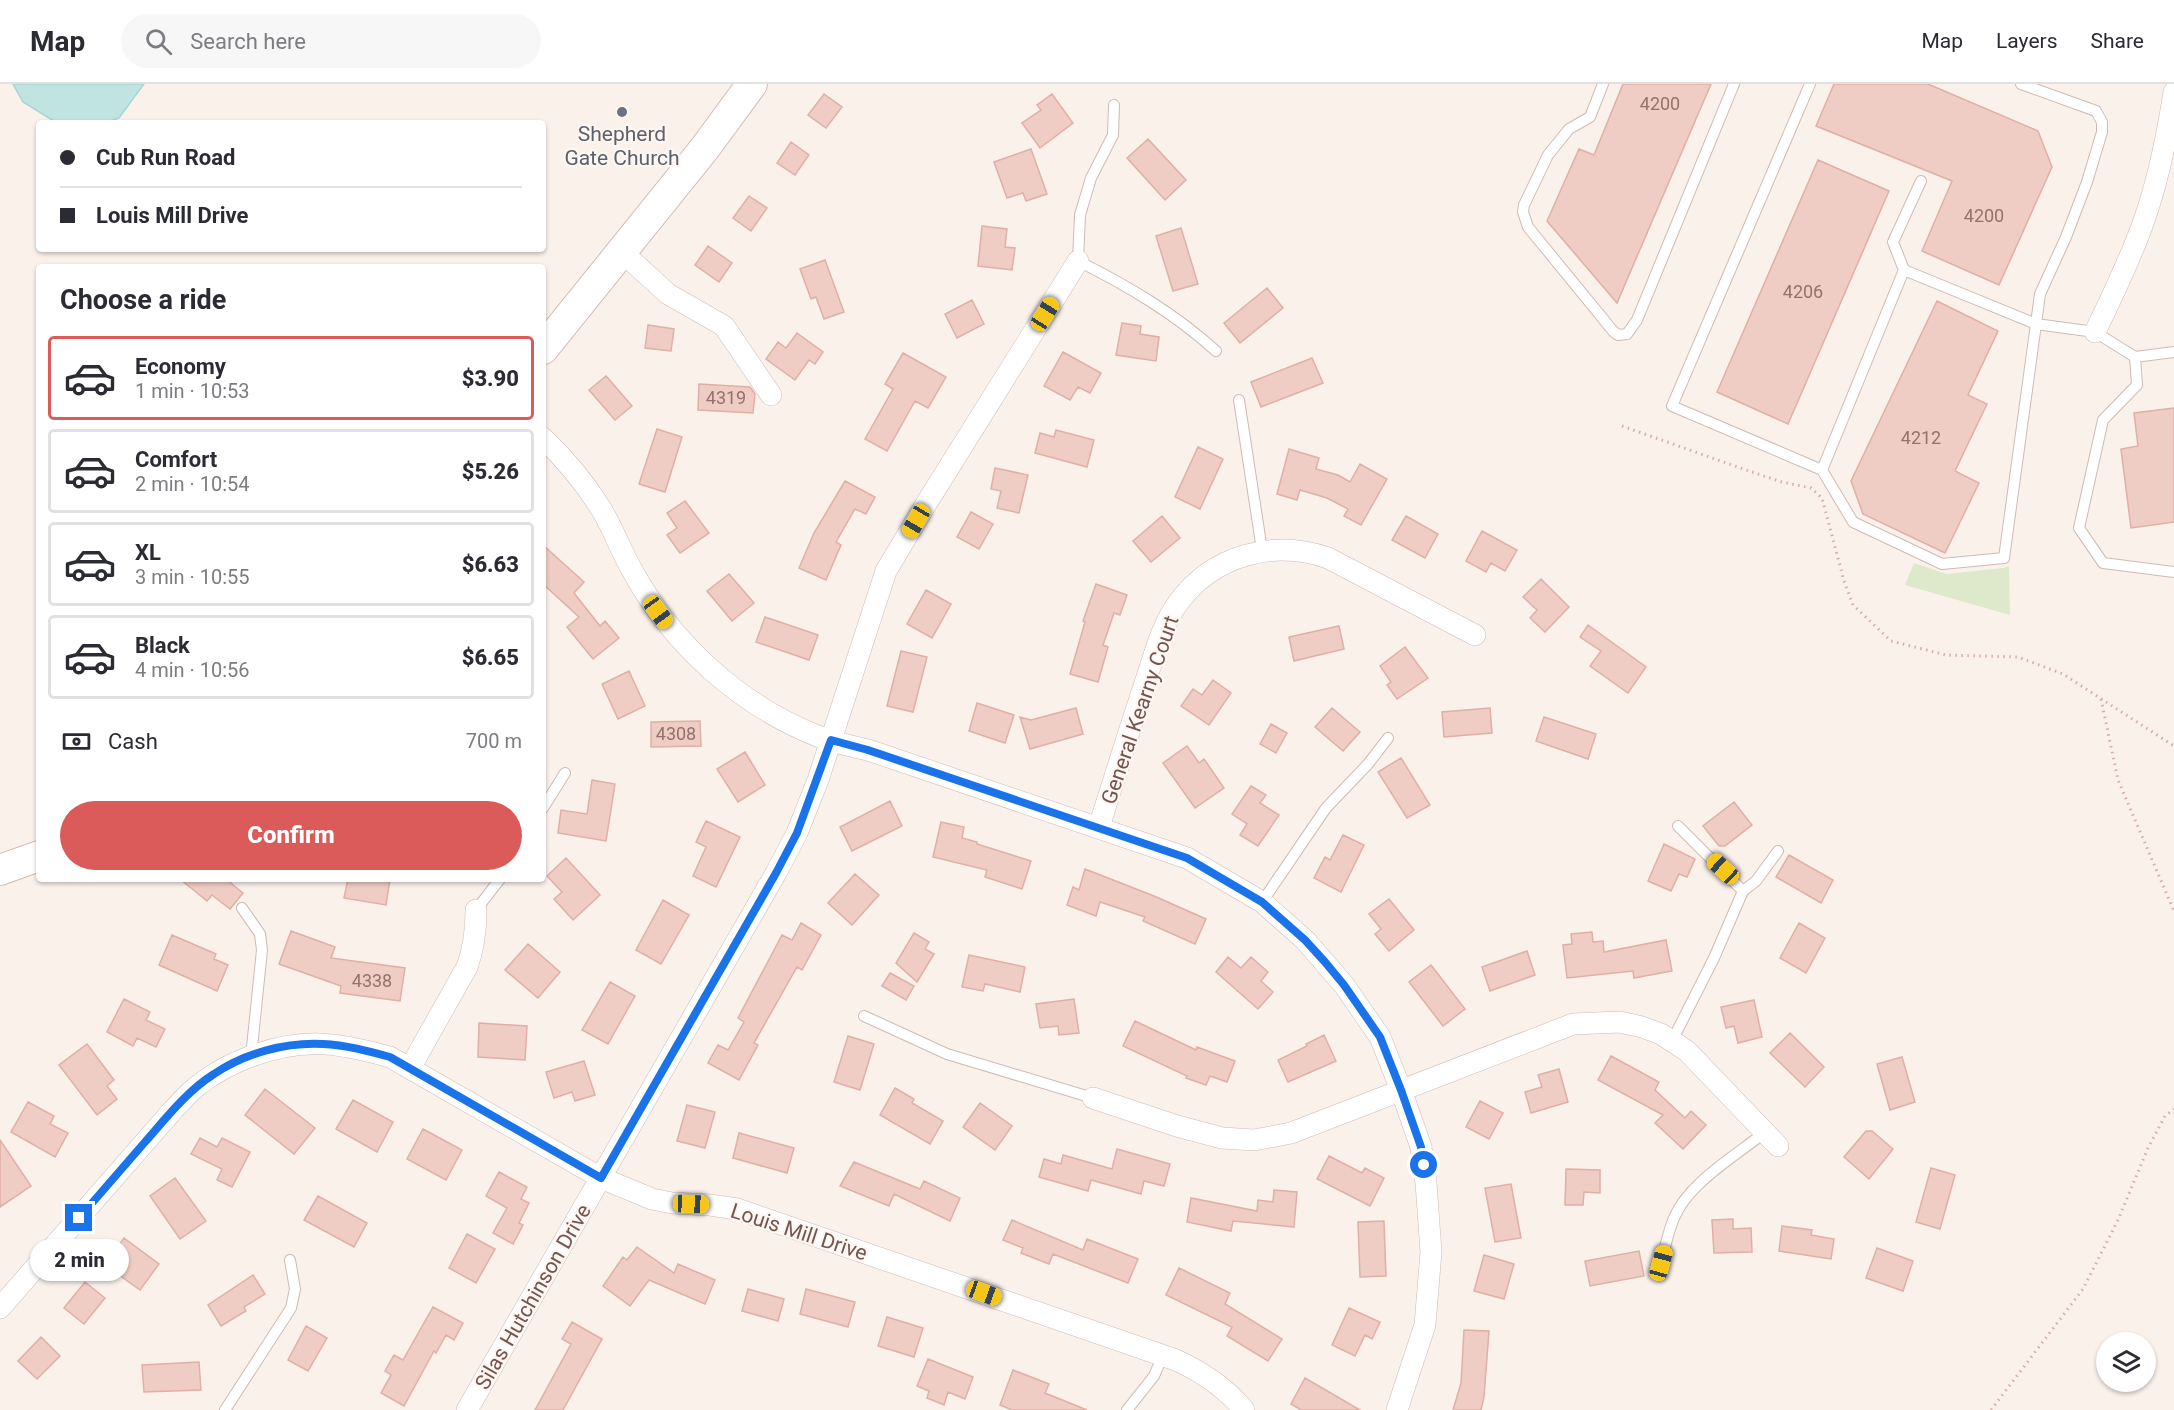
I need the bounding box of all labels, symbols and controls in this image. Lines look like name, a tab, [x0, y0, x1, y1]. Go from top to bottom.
search box	[121, 14, 541, 68]
text: Map	[30, 25, 85, 58]
icon: search	[142, 25, 175, 58]
text: Search here	[190, 29, 306, 54]
text: Map	[1921, 29, 1963, 53]
text: Layers	[1996, 29, 2057, 53]
text: Share	[2090, 29, 2144, 53]
house number: 4200	[1640, 93, 1680, 114]
marker: Shepherd Gate Church	[615, 105, 629, 119]
place label: Shepherd Gate Church	[564, 122, 680, 170]
text: Cub Run Road	[96, 145, 235, 170]
text: Louis Mill Drive	[96, 203, 249, 228]
house number: 4200	[1964, 205, 2004, 226]
house number: 4206	[1783, 281, 1823, 302]
text: Choose a ride	[60, 284, 226, 316]
car	[1028, 294, 1062, 334]
icon: car	[63, 351, 117, 405]
text: Economy	[135, 354, 226, 379]
text: $3.90	[462, 366, 519, 391]
text: 1 min · 10:53	[135, 379, 250, 403]
house number: 4319	[706, 387, 746, 408]
house number: 4212	[1901, 427, 1941, 448]
icon: car	[63, 444, 117, 498]
text: Comfort	[135, 447, 217, 472]
text: $5.26	[462, 459, 519, 484]
text: 2 min · 10:54	[135, 472, 250, 496]
car	[899, 501, 933, 541]
icon: car	[63, 537, 117, 591]
text: XL	[135, 540, 161, 565]
text: $6.63	[462, 552, 519, 577]
text: 3 min · 10:55	[135, 565, 250, 589]
car	[640, 592, 676, 632]
street label: General Kearny Court	[1096, 613, 1184, 807]
icon: car	[63, 630, 117, 684]
text: Black	[135, 633, 190, 658]
text: $6.65	[462, 645, 519, 670]
text: 4 min · 10:56	[135, 658, 250, 682]
house number: 4308	[656, 723, 696, 744]
icon: cash	[60, 725, 93, 758]
text: Cash	[108, 729, 158, 754]
text: 700 m	[466, 729, 522, 753]
button: Confirm	[60, 801, 522, 870]
car	[1704, 850, 1742, 888]
house number: 4338	[352, 970, 392, 991]
route start	[1410, 1151, 1437, 1178]
car	[673, 1194, 709, 1214]
street label: Louis Mill Drive	[728, 1199, 870, 1265]
street label: Silas Hutchinson Drive	[470, 1200, 596, 1394]
route end	[65, 1204, 92, 1231]
callout: 2 min	[29, 1239, 128, 1281]
car	[1648, 1243, 1674, 1283]
text: 2 min	[54, 1248, 105, 1272]
car	[964, 1278, 1004, 1308]
map controls	[2096, 1332, 2156, 1392]
button: layers	[2096, 1332, 2156, 1392]

